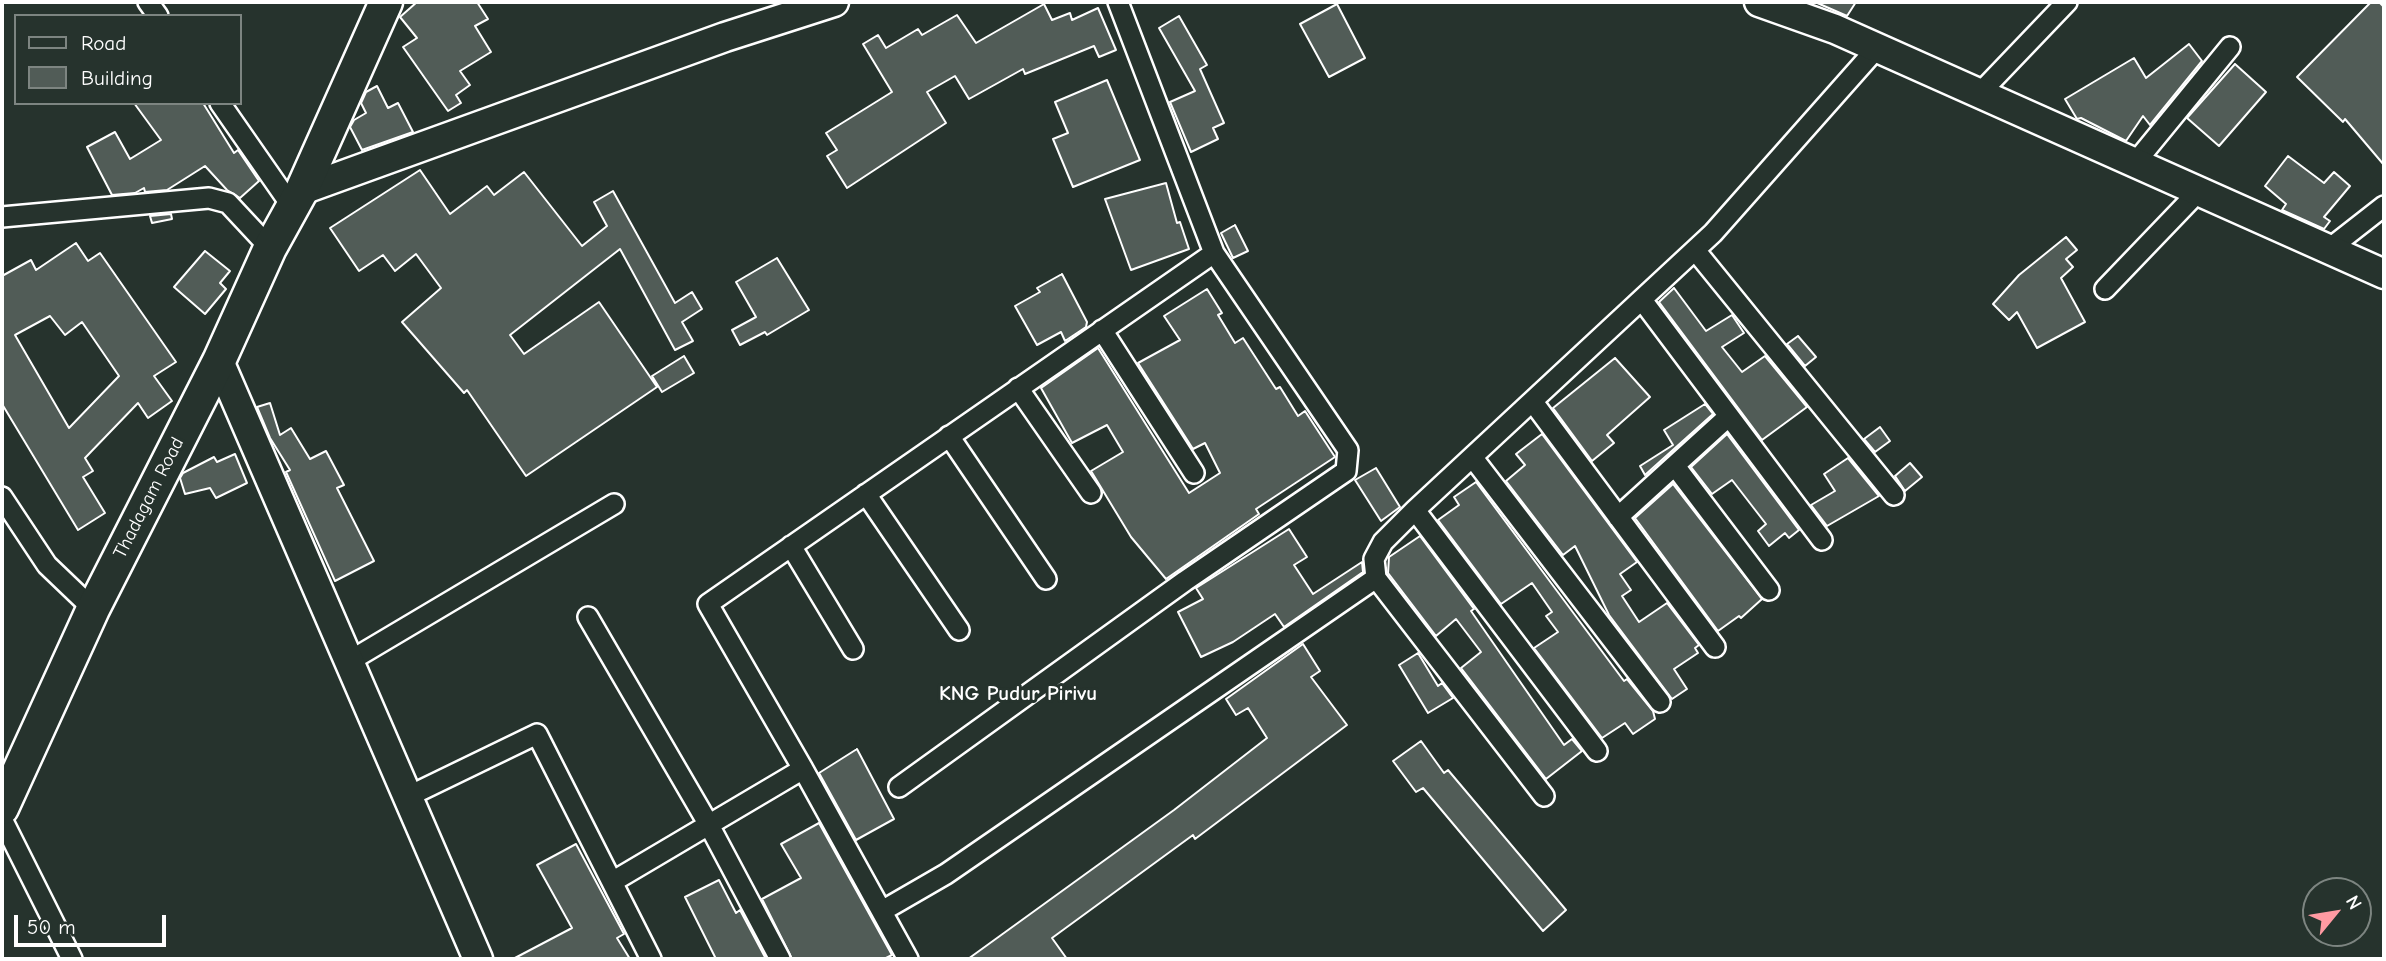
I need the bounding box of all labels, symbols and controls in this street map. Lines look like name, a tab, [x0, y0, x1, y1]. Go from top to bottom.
legend	[14, 14, 242, 105]
text: Road	[81, 31, 126, 55]
text: Building	[81, 66, 153, 90]
street label: Thadagam Road	[109, 434, 189, 562]
district label: KNG Pudur Pirivu	[939, 681, 1097, 707]
north arrow	[2302, 877, 2372, 947]
text: N	[2341, 892, 2366, 913]
scale bar	[18, 902, 170, 946]
text: 50 m	[27, 915, 76, 939]

